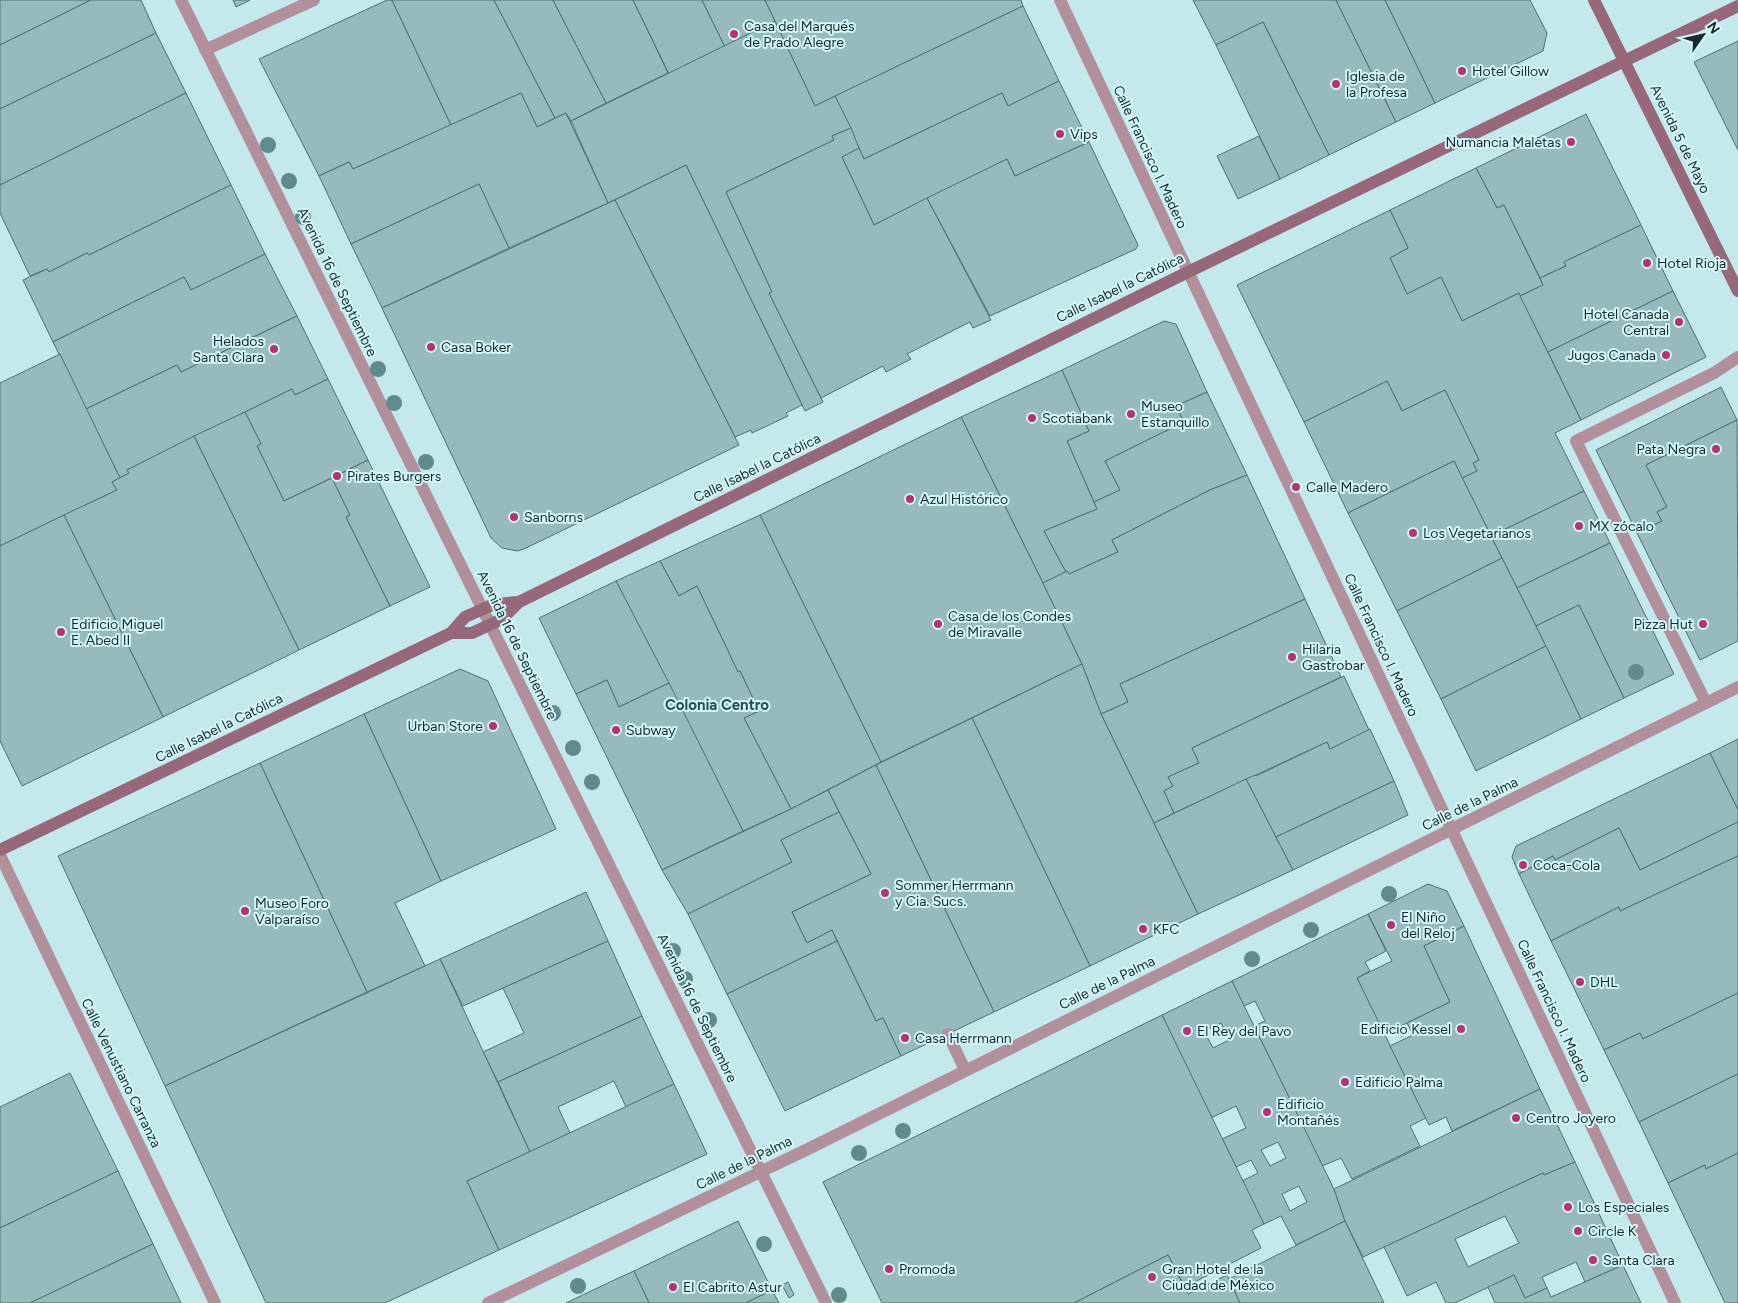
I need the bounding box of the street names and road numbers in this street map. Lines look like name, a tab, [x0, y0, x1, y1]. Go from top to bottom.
street label: Avenida 5 de Mayo	[1646, 82, 1714, 196]
street label: Calle Francisco I. Madero	[1109, 83, 1191, 231]
street label: Avenida 16 de Septiembre	[293, 205, 381, 360]
street label: Calle Isabel la Católica	[1054, 250, 1186, 326]
street label: Calle Isabel la Católica	[691, 430, 823, 506]
street label: Avenida 16 de Septiembre	[473, 568, 561, 723]
street label: Calle Francisco I. Madero	[1340, 571, 1422, 719]
street label: Calle Isabel la Católica	[153, 690, 285, 766]
street label: Calle de la Palma	[1419, 773, 1521, 835]
street label: Avenida 16 de Septiembre	[653, 931, 741, 1086]
street label: Calle Francisco I. Madero	[1513, 937, 1595, 1085]
street label: Calle de la Palma	[1056, 952, 1158, 1014]
street label: Calle Venustiano Carranza	[77, 995, 165, 1151]
street label: Calle de la Palma	[693, 1132, 795, 1194]

